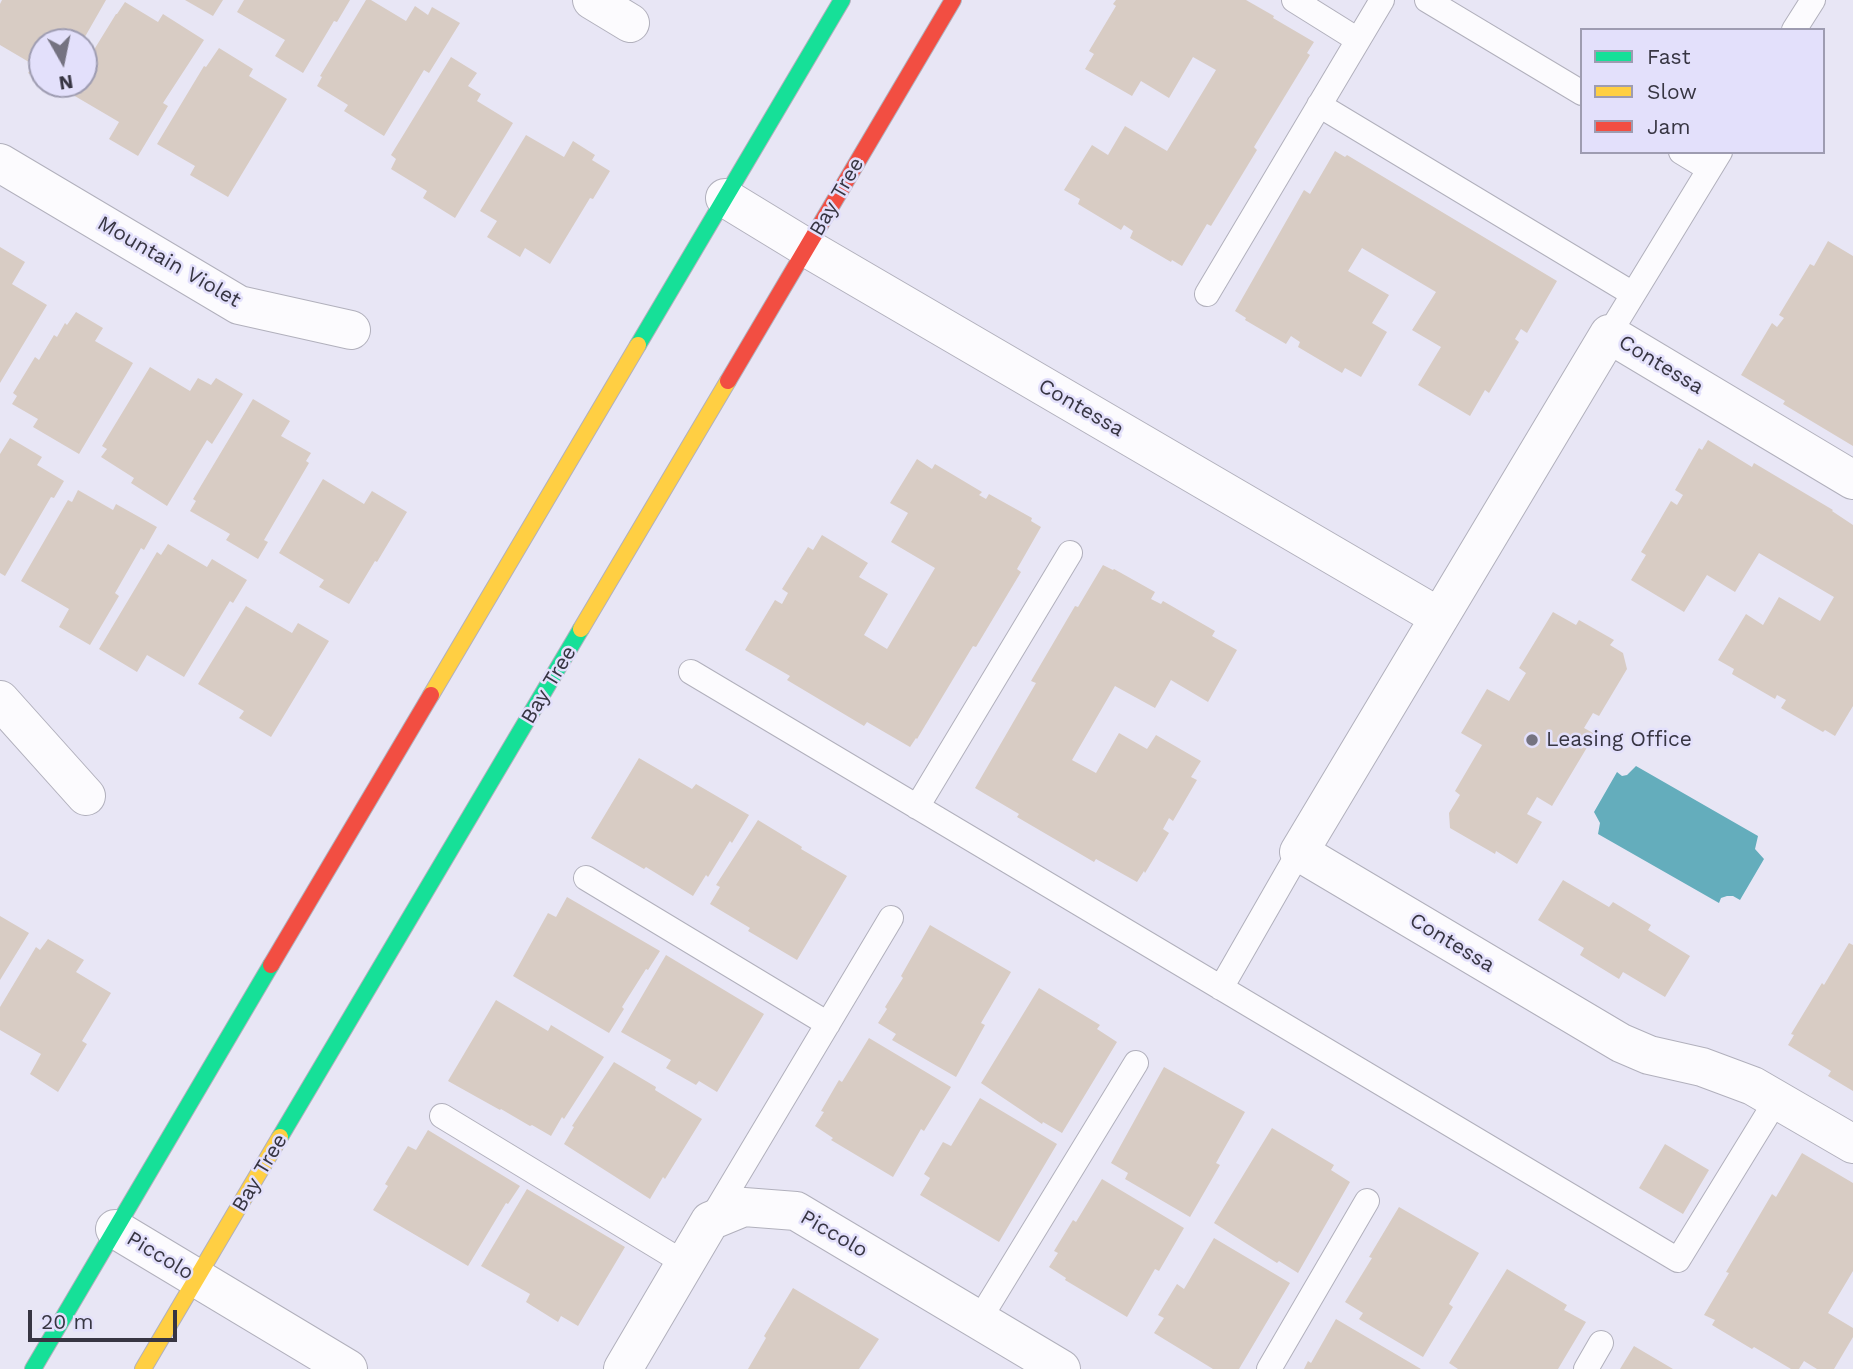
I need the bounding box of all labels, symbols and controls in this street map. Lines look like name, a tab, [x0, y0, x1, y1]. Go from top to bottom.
north arrow	[28, 28, 98, 98]
legend	[1580, 28, 1825, 154]
text: Fast	[1647, 44, 1691, 69]
text: N	[57, 70, 75, 95]
text: Slow	[1647, 79, 1697, 104]
text: Jam	[1647, 114, 1690, 139]
street label: Bay Tree	[804, 153, 870, 241]
street label: Mountain Violet	[93, 211, 245, 313]
street label: Contessa	[1614, 330, 1708, 400]
street label: Contessa	[1034, 373, 1128, 443]
street label: Bay Tree	[516, 641, 582, 729]
place label: Leasing Office	[1546, 727, 1692, 753]
marker: Leasing Office	[1524, 732, 1540, 748]
street label: Contessa	[1405, 908, 1499, 978]
street label: Bay Tree	[227, 1129, 293, 1217]
street label: Piccolo	[796, 1205, 872, 1263]
street label: Piccolo	[122, 1226, 198, 1286]
scale bar	[32, 1296, 180, 1340]
text: 20 m	[41, 1309, 93, 1334]

